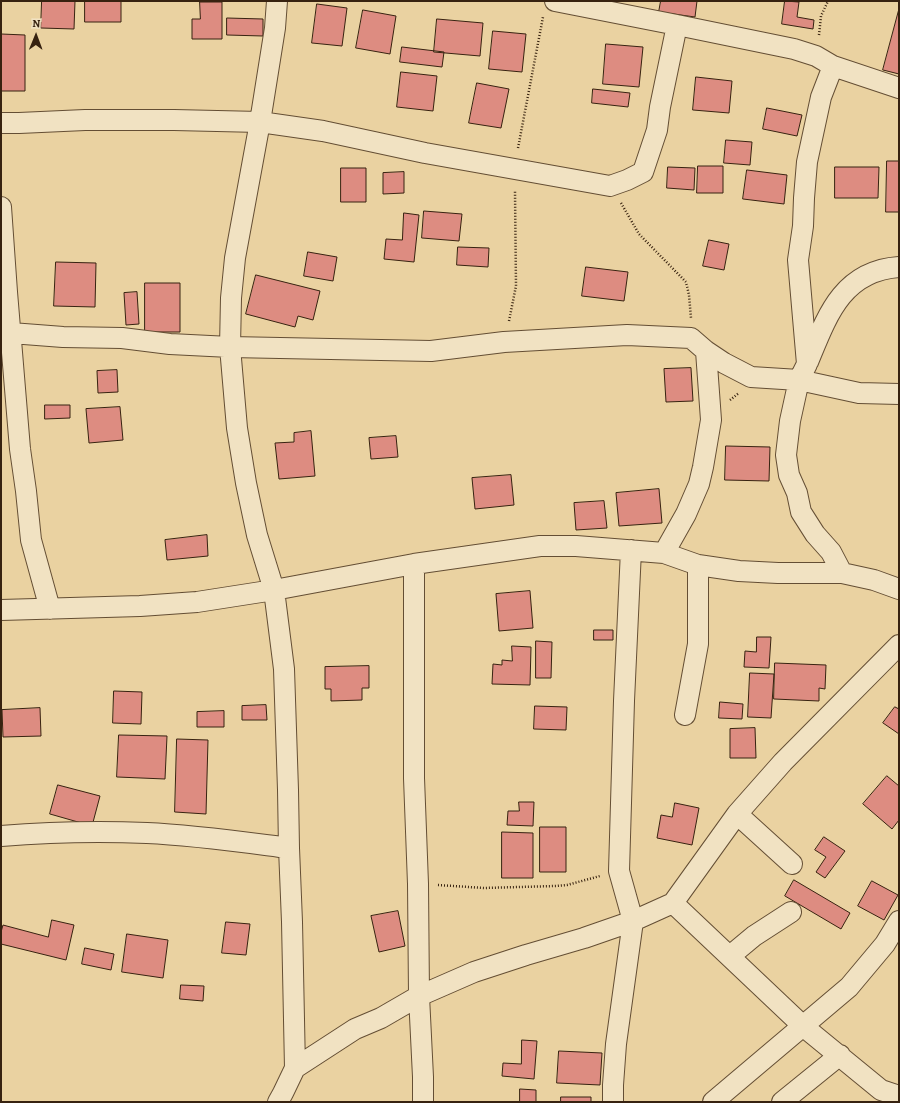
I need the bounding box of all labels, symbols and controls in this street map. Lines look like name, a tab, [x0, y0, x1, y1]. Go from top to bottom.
north arrow	[16, 16, 56, 56]
text: N	[32, 16, 40, 31]

